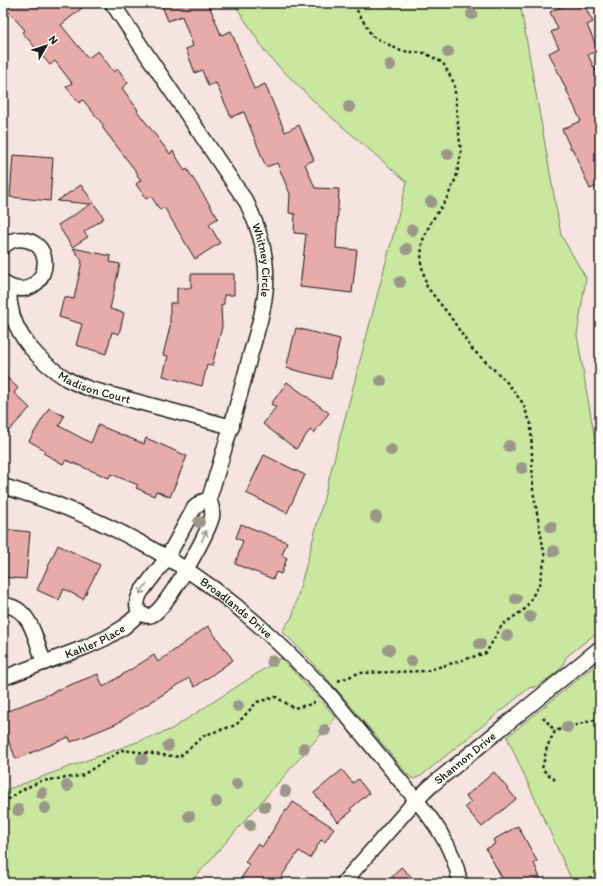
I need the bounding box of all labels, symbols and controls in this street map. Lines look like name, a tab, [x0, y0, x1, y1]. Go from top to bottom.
north arrow	[26, 26, 66, 66]
text: N	[46, 33, 61, 47]
street label: Whitney Circle	[249, 221, 273, 298]
street label: Madison Court	[55, 368, 133, 407]
one-way arrow	[201, 530, 209, 542]
street label: Broadlands Drive	[197, 574, 275, 641]
one-way arrow	[139, 583, 147, 594]
street label: Kahler Place	[63, 621, 128, 661]
street label: Shannon Drive	[431, 729, 499, 787]

